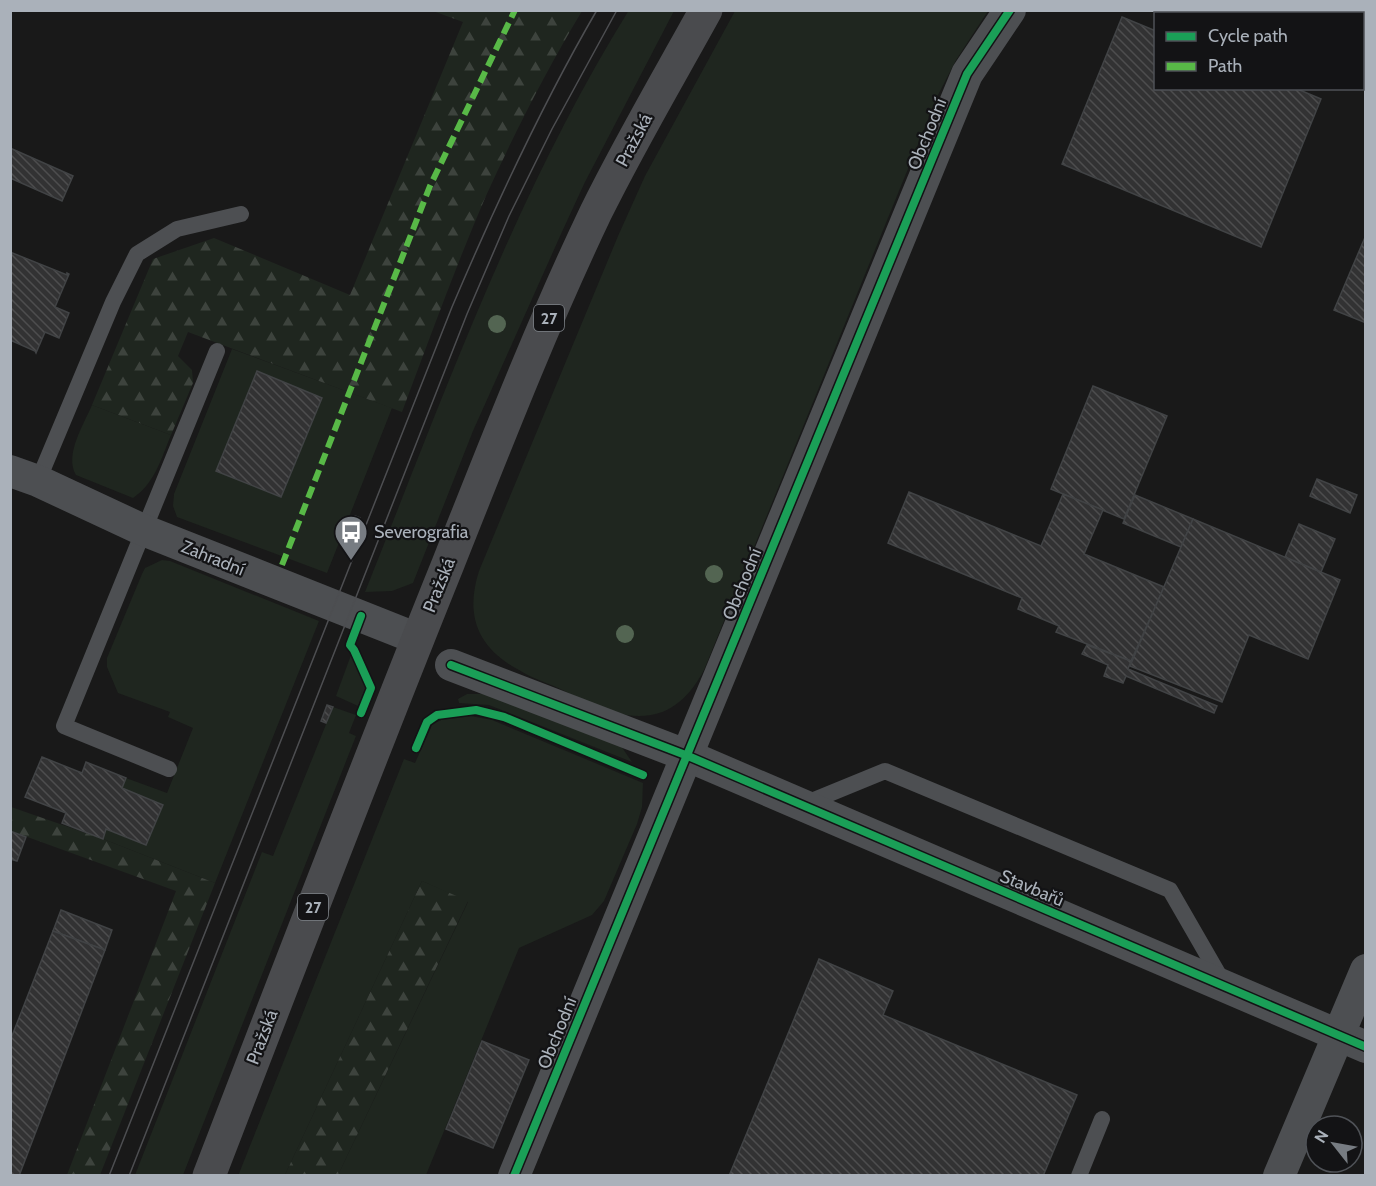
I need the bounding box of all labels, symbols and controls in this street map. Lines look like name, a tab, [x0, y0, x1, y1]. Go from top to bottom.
legend	[1154, 12, 1364, 90]
text: Cycle path	[1208, 25, 1288, 47]
text: Path	[1208, 55, 1242, 77]
street label: Obchodní	[903, 95, 951, 173]
street label: Pražská	[611, 109, 657, 170]
road number: 27	[534, 305, 564, 331]
bus stop icon: Severografia	[333, 514, 369, 561]
place label: Severografia	[374, 521, 469, 543]
street label: Zahradní	[178, 535, 248, 581]
street label: Obchodní	[718, 545, 766, 623]
street label: Pražská	[418, 554, 460, 616]
street label: Stavbařů	[997, 865, 1067, 911]
road number: 27	[298, 894, 328, 920]
street label: Obchodní	[533, 994, 581, 1072]
street label: Pražská	[242, 1006, 283, 1068]
north arrow	[1304, 1114, 1364, 1174]
text: N	[1311, 1127, 1333, 1146]

